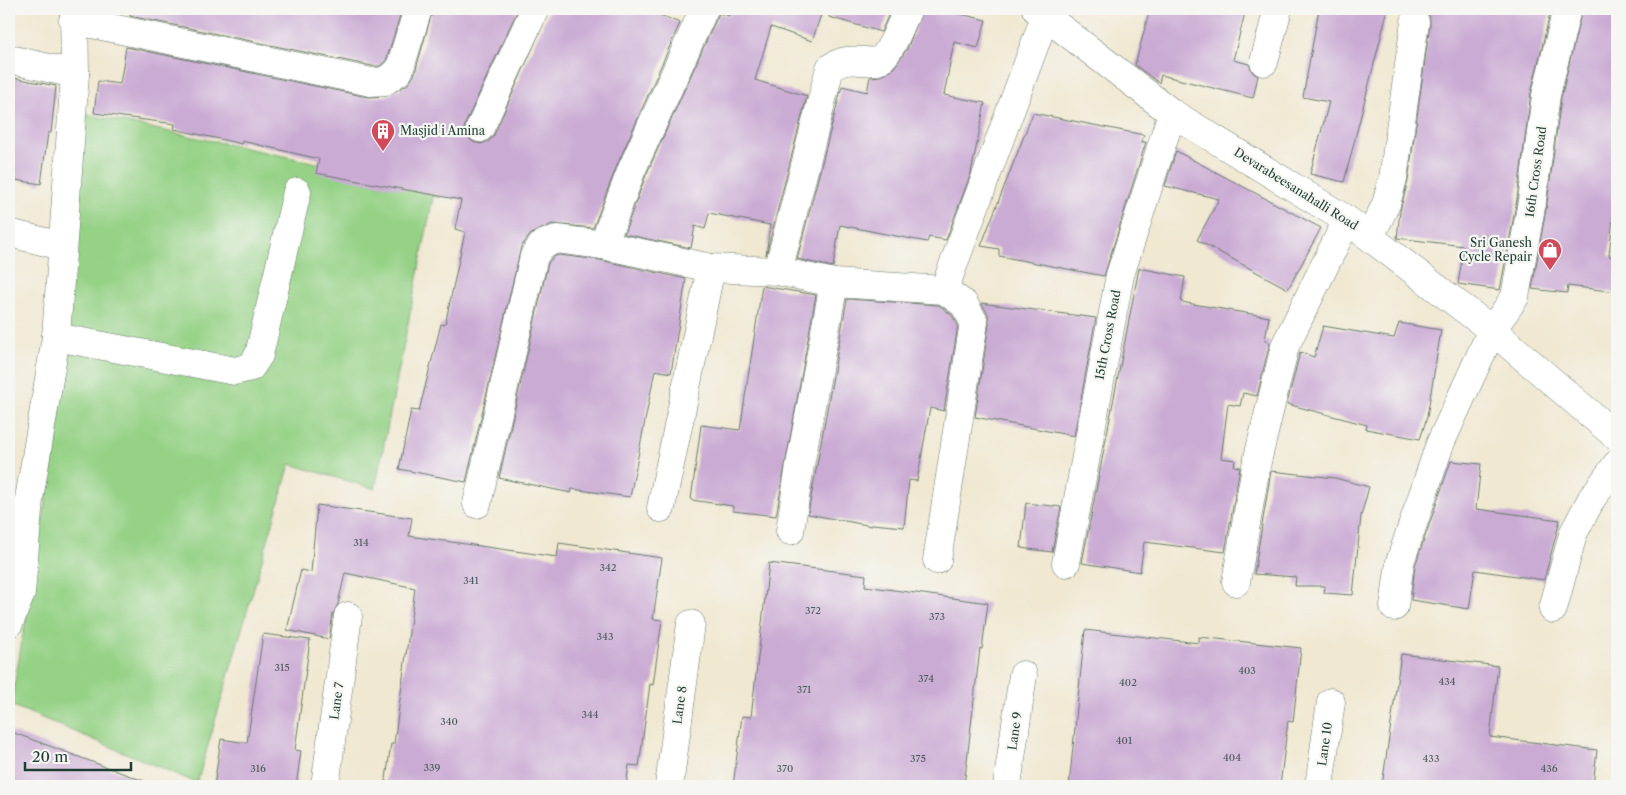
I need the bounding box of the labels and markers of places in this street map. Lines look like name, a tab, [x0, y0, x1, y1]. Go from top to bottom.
building icon: Masjid i Amina	[370, 118, 396, 152]
place label: Masjid i Amina	[400, 123, 486, 138]
place label: Sri Ganesh Cycle Repair	[1459, 235, 1532, 264]
shop icon: Sri Ganesh Cycle Repair	[1537, 237, 1563, 271]

